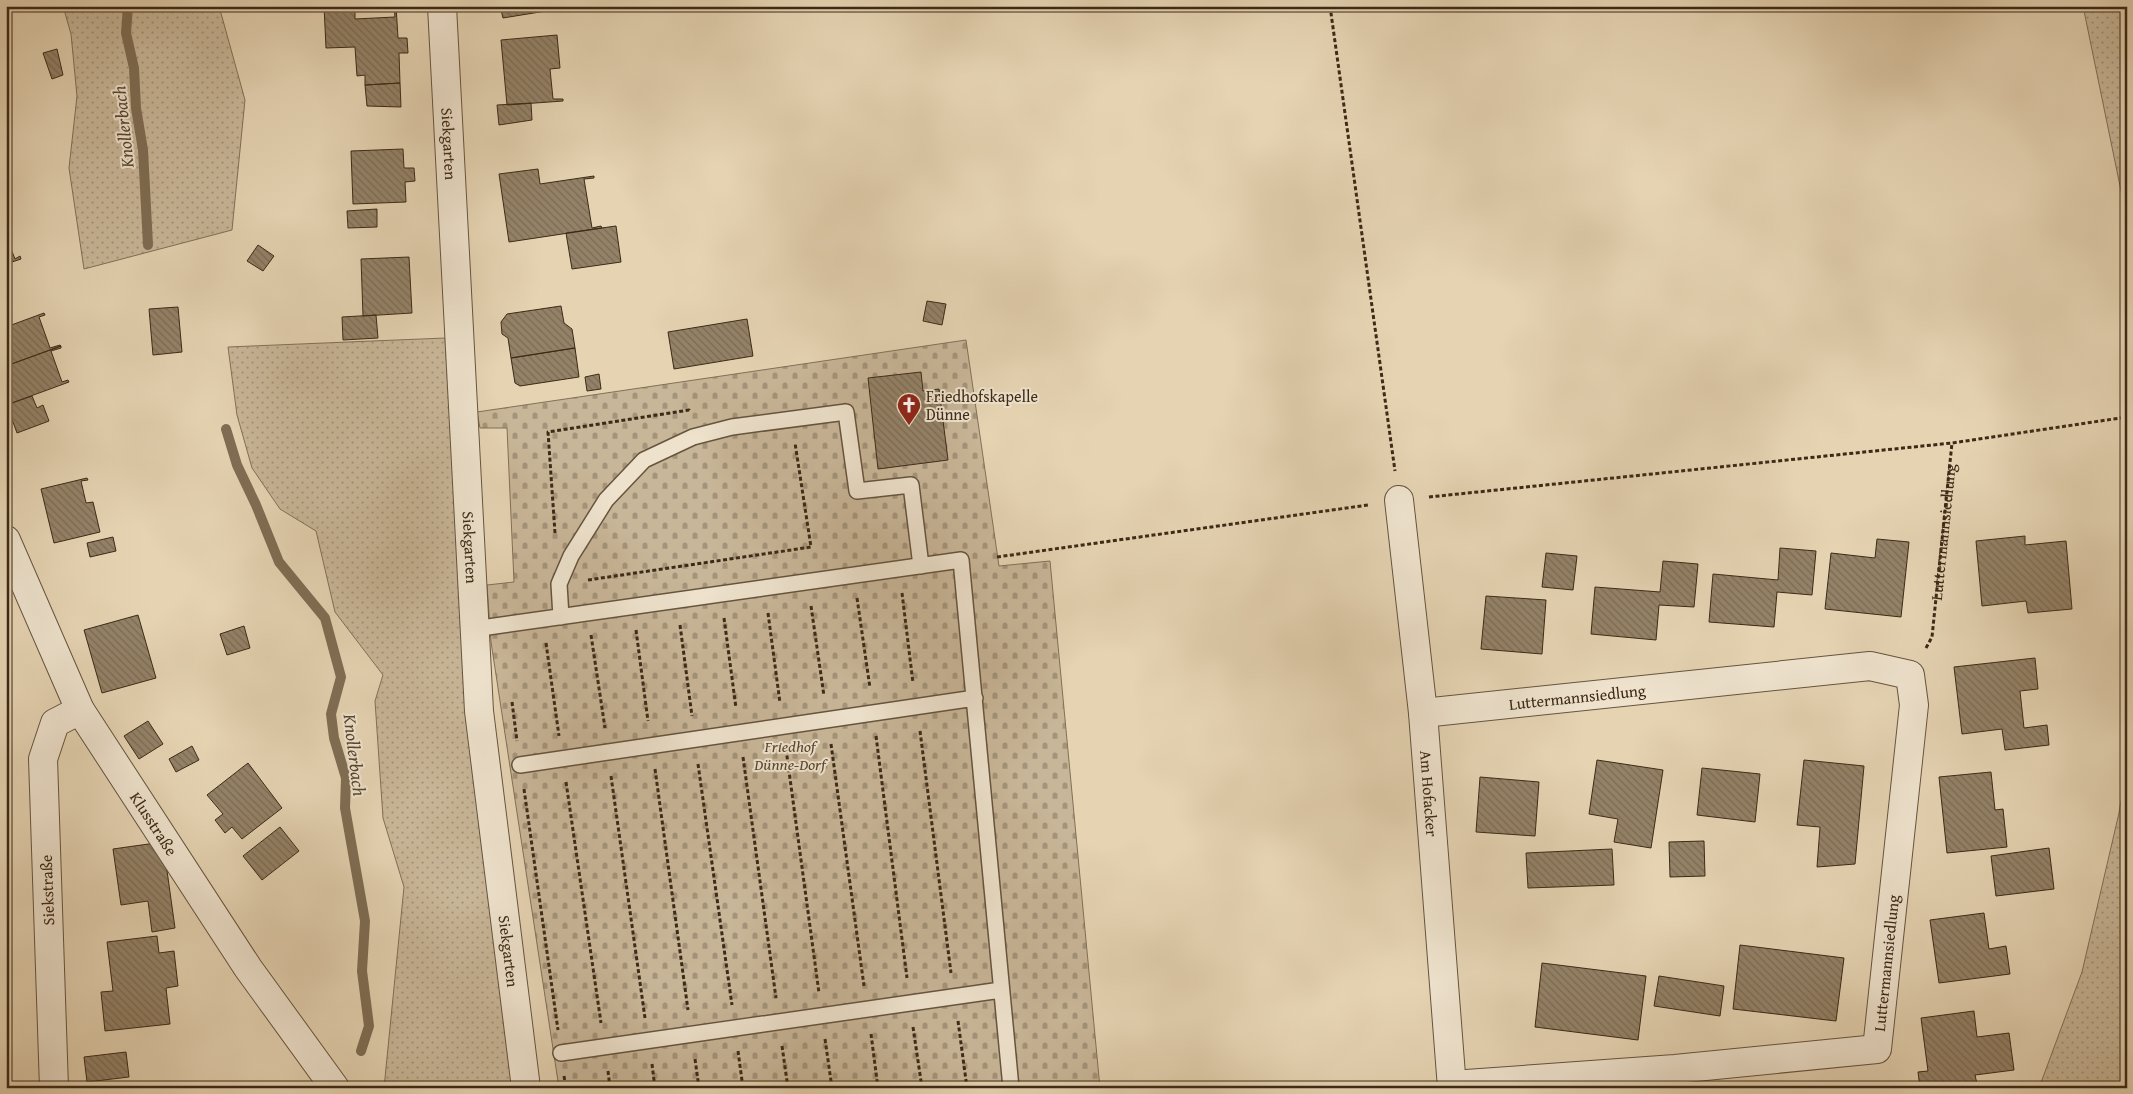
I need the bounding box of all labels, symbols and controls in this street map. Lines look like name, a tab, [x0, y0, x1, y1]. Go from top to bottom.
water label: Knollerbach	[105, 85, 141, 170]
street label: Siekgarten	[435, 107, 463, 181]
place label: Friedhofskapelle Dünne	[926, 384, 1038, 426]
church icon: Friedhofskapelle Dünne	[896, 392, 922, 426]
street label: Luttermannsiedlung	[1924, 462, 1962, 602]
street label: Siekgarten	[457, 511, 484, 584]
street label: Luttermannsiedlung	[1508, 678, 1647, 716]
water label: Knollerbach	[336, 711, 373, 798]
park label: Friedhof Dünne-Dorf	[753, 734, 829, 776]
street label: Am Hofacker	[1414, 749, 1445, 838]
street label: Klusstraße	[124, 787, 184, 860]
street label: Siekstraße	[34, 854, 60, 926]
street label: Luttermannsiedlung	[1867, 893, 1905, 1033]
street label: Siekgarten	[493, 914, 525, 989]

